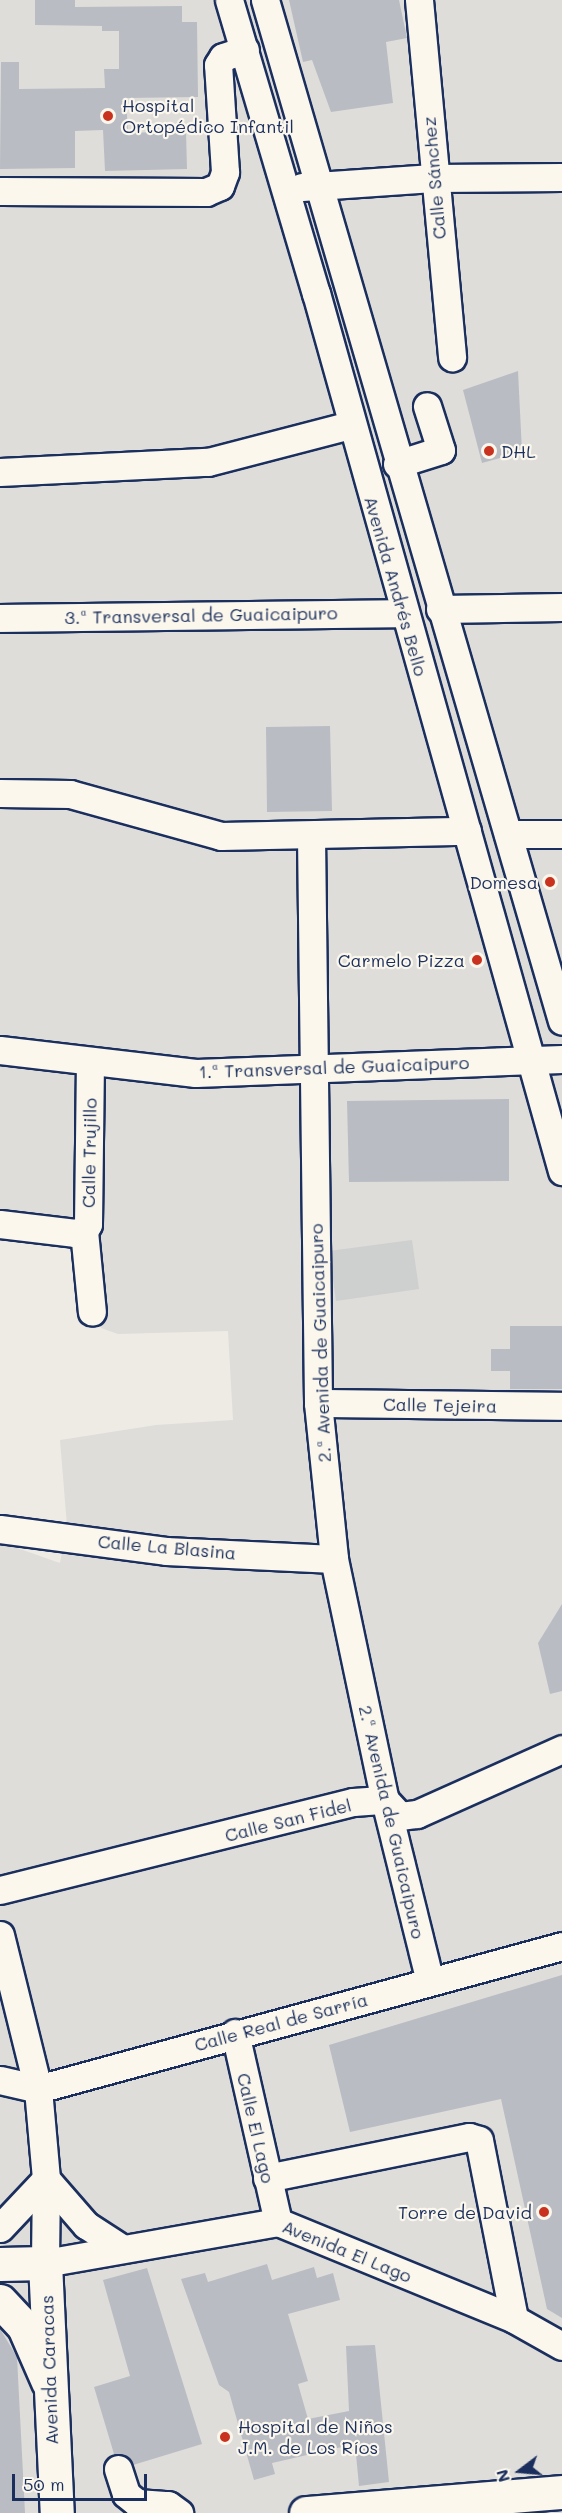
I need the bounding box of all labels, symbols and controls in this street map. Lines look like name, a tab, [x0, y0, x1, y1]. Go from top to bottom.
place label: Hospital Ortopédico Infantil	[122, 95, 294, 138]
marker: Hospital Ortopédico Infantil	[99, 107, 117, 125]
street label: Calle Sánchez	[418, 116, 450, 240]
place label: DHL	[501, 440, 536, 462]
marker: DHL	[482, 444, 496, 458]
street label: Avenida Andrés Bello	[360, 494, 432, 678]
street label: 3.ª Transversal de Guaicaipuro	[64, 602, 338, 628]
place label: Domesa	[470, 871, 538, 893]
marker: Domesa	[543, 875, 557, 889]
place label: Carmelo Pizza	[338, 949, 465, 971]
marker: Carmelo Pizza	[470, 953, 484, 967]
street label: 1.ª Transversal de Guaicaipuro	[198, 1051, 470, 1083]
street label: Calle Trujillo	[77, 1098, 101, 1208]
street label: 2.ª Avenida de Guaicaipuro	[305, 1223, 335, 1463]
street label: Calle Tejeira	[383, 1393, 497, 1417]
street label: Calle La Blasina	[97, 1530, 237, 1564]
street label: 2.ª Avenida de Guaicaipuro	[355, 1703, 429, 1941]
street label: Calle San Fidel	[222, 1794, 354, 1846]
street label: Calle Real de Sarría	[192, 1988, 370, 2056]
street label: Calle El Lago	[233, 2071, 279, 2185]
place label: Torre de David	[398, 2201, 532, 2223]
marker: Torre de David	[537, 2205, 551, 2219]
street label: Avenida El Lago	[279, 2215, 415, 2287]
street label: Avenida Caracas	[36, 2295, 62, 2445]
place label: Hospital de Niños J.M. de Los Ríos	[238, 2416, 393, 2458]
marker: Hospital de Niños J.M. de Los Ríos	[216, 2428, 234, 2446]
north arrow	[490, 2441, 550, 2501]
scale bar	[15, 2462, 150, 2500]
text: N	[490, 2467, 514, 2485]
text: 50 m	[23, 2472, 65, 2496]

